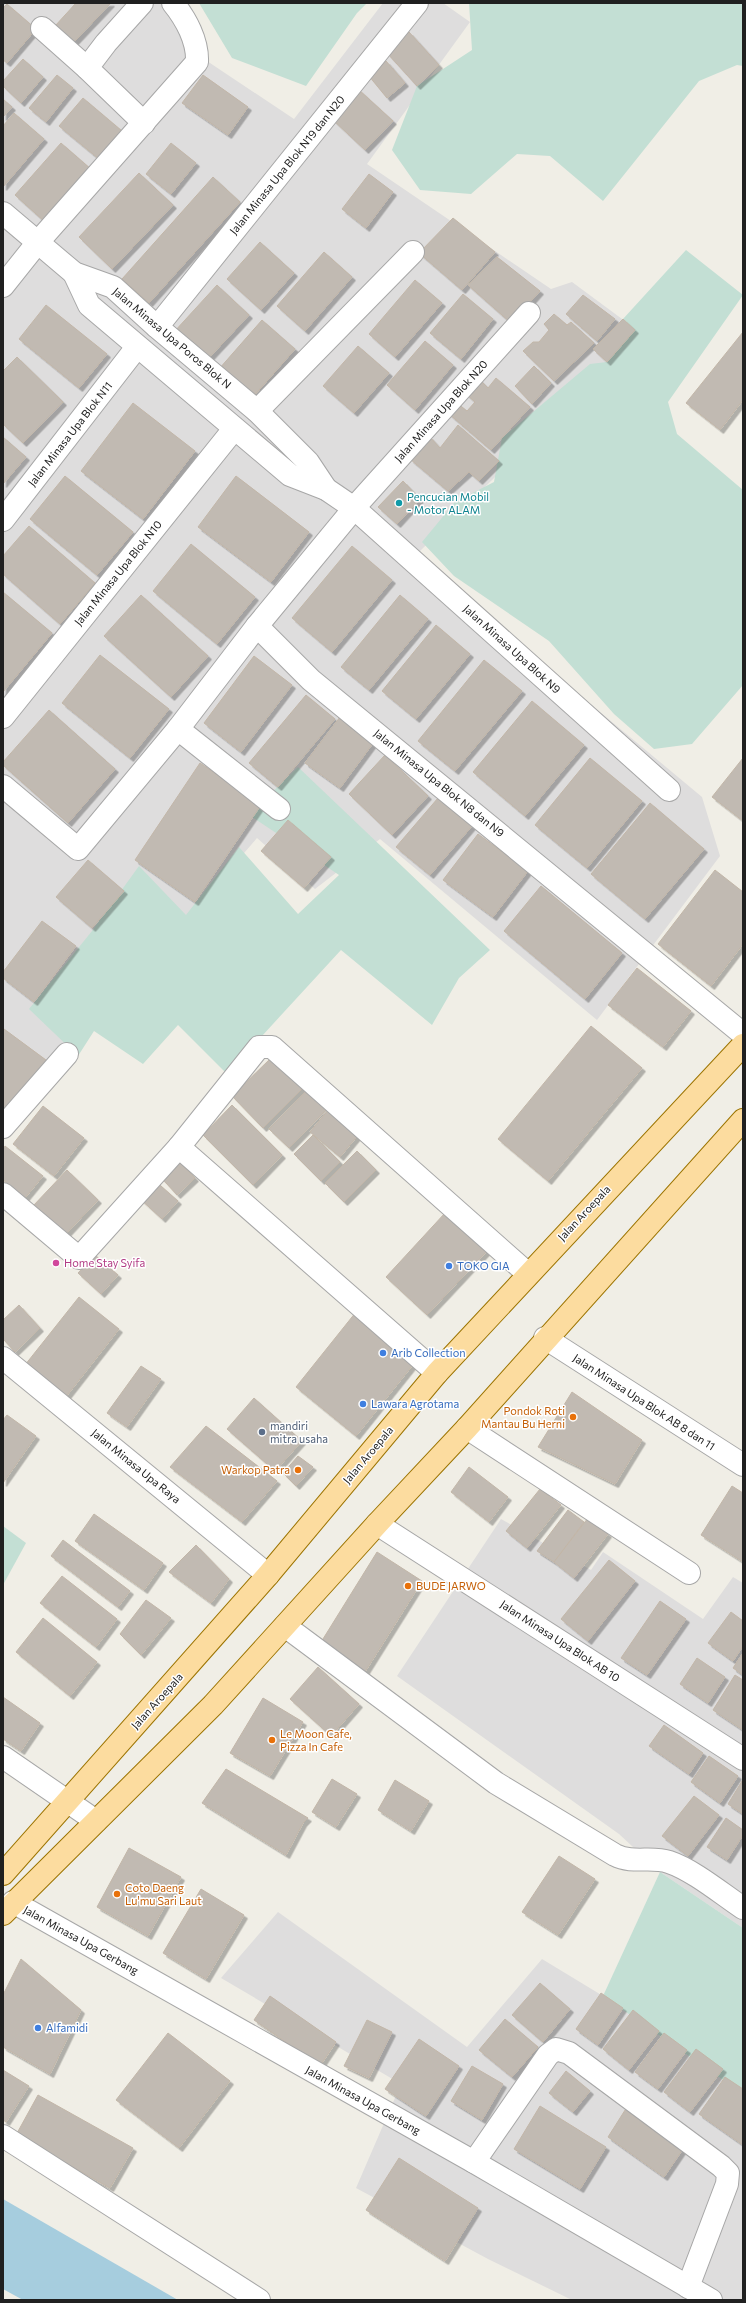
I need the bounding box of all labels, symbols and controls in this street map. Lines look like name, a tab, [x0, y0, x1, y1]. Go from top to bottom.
street label: Jalan Minasa Upa Blok N19 dan N20	[227, 93, 347, 237]
street label: Jalan Minasa Upa Poros Blok N	[110, 284, 234, 392]
street label: Jalan Minasa Upa Blok N20	[391, 357, 491, 465]
street label: Jalan Minasa Upa Blok N11	[25, 379, 115, 489]
place label: Pencucian Mobil - Motor ALAM	[407, 490, 489, 516]
marker: Pencucian Mobil - Motor ALAM	[394, 498, 404, 508]
street label: Jalan Minasa Upa Blok N10	[71, 518, 165, 628]
street label: Jalan Minasa Upa Blok N9	[460, 602, 564, 697]
street label: Jalan Minasa Upa Blok N8 dan N9	[371, 726, 507, 840]
street label: Jalan Aroepala	[555, 1182, 613, 1244]
place label: Home Stay Syifa	[64, 1256, 145, 1269]
marker: Home Stay Syifa	[51, 1258, 61, 1268]
place label: TOKO GIA	[457, 1259, 510, 1272]
marker: TOKO GIA	[444, 1261, 454, 1271]
place label: Arib Collection	[391, 1346, 466, 1359]
marker: Arib Collection	[378, 1348, 388, 1358]
street label: Jalan Minasa Upa Blok AB 8 dan 11	[570, 1351, 718, 1453]
place label: Lawara Agrotama	[371, 1397, 459, 1410]
marker: Lawara Agrotama	[358, 1399, 368, 1409]
place label: Pondok Roti Mantau Bu Herni	[481, 1404, 565, 1430]
marker: Pondok Roti Mantau Bu Herni	[568, 1412, 578, 1422]
place label: mandiri mitra usaha	[270, 1419, 328, 1445]
street label: Jalan Aroepala	[340, 1423, 396, 1487]
street label: Jalan Minasa Upa Raya	[88, 1426, 184, 1506]
marker: mandiri mitra usaha	[257, 1427, 267, 1437]
place label: Warkop Patra	[221, 1463, 290, 1476]
marker: Warkop Patra	[293, 1465, 303, 1475]
place label: BUDE JARWO	[416, 1579, 486, 1593]
marker: BUDE JARWO	[403, 1581, 413, 1591]
street label: Jalan Minasa Upa Blok AB 10	[498, 1597, 622, 1685]
street label: Jalan Aroepala	[128, 1670, 186, 1732]
place label: Le Moon Cafe, Pizza In Cafe	[280, 1727, 352, 1753]
marker: Le Moon Cafe, Pizza In Cafe	[267, 1735, 277, 1745]
place label: Coto Daeng Lu'mu Sari Laut	[125, 1881, 202, 1907]
marker: Coto Daeng Lu'mu Sari Laut	[112, 1889, 122, 1899]
street label: Jalan Minasa Upa Gerbang	[21, 1903, 141, 1977]
place label: Alfamidi	[46, 2021, 88, 2034]
marker: Alfamidi	[33, 2023, 43, 2033]
street label: Jalan Minasa Upa Gerbang	[303, 2063, 423, 2137]

